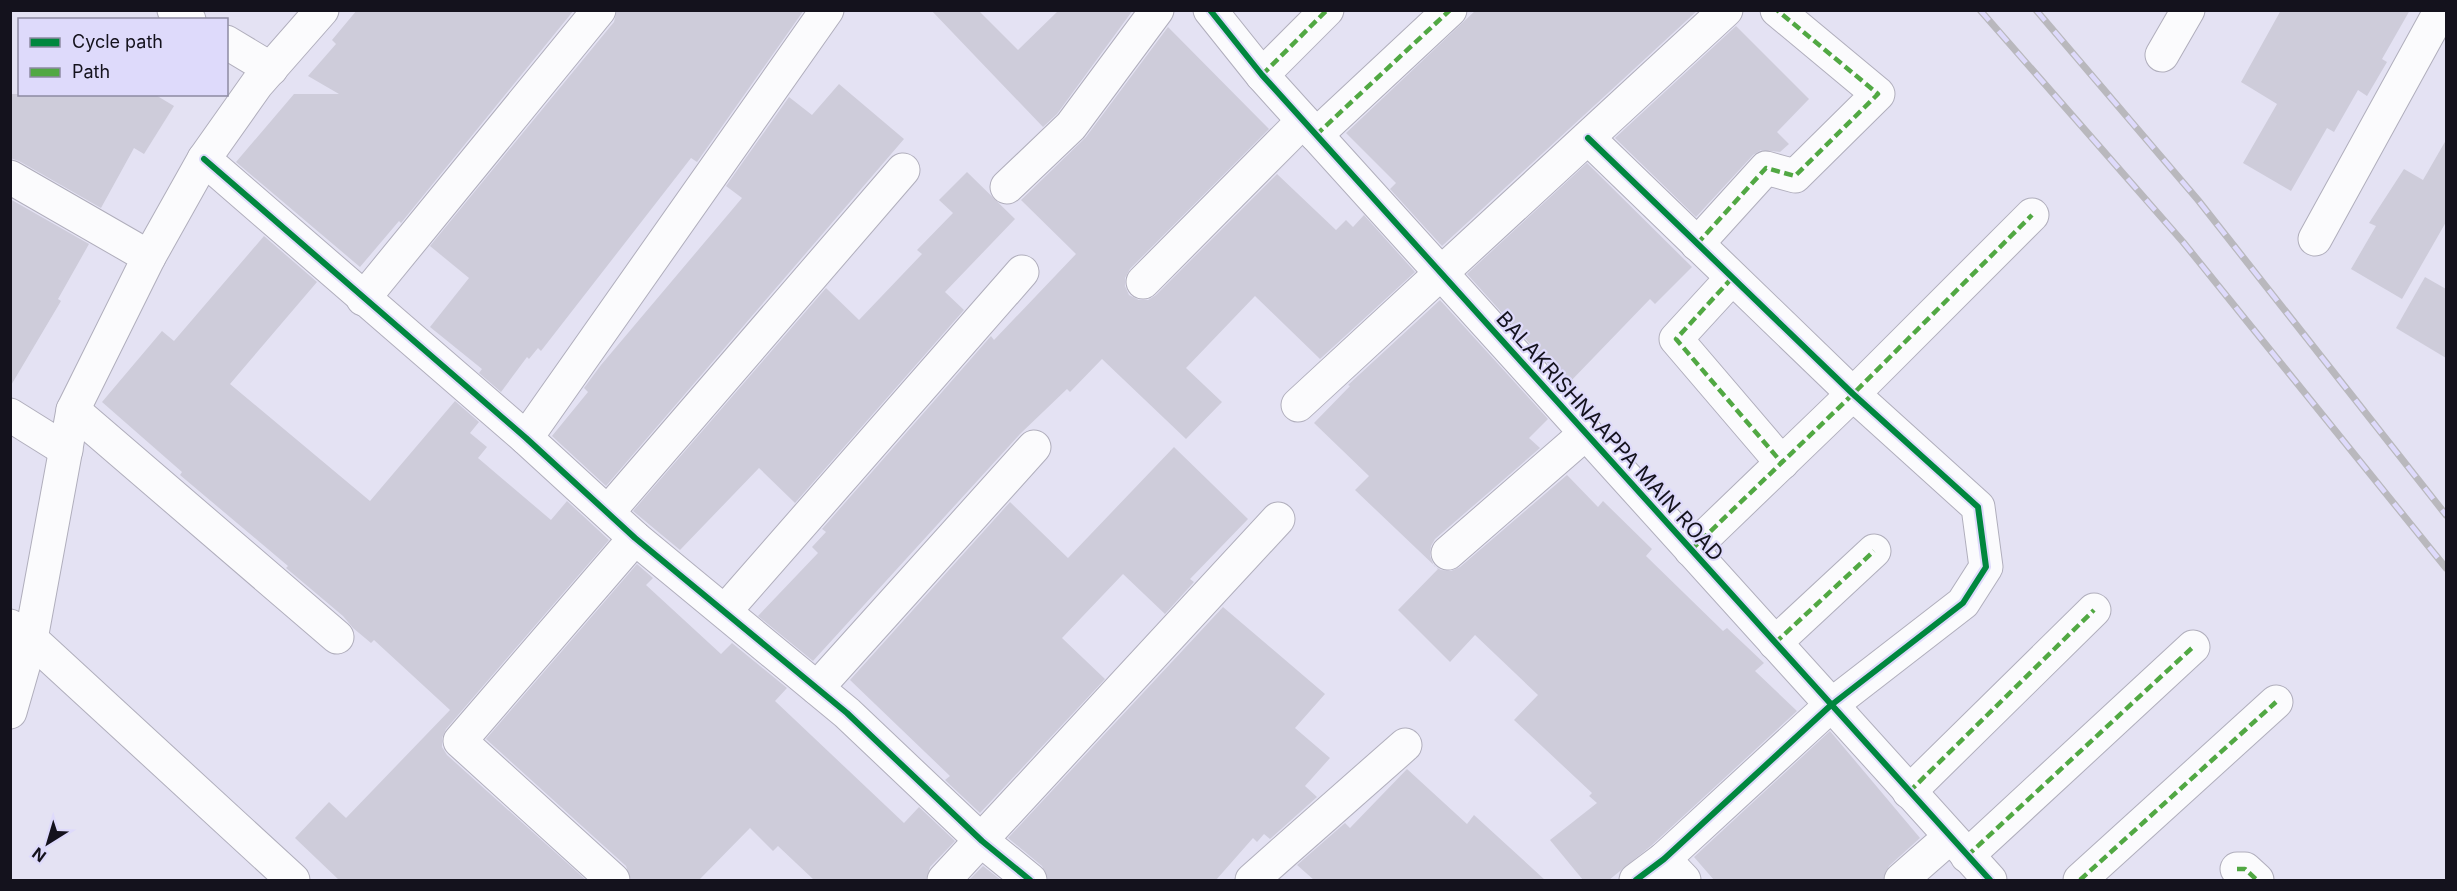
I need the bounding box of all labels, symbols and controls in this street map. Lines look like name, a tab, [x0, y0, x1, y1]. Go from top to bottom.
legend	[18, 18, 228, 96]
text: Cycle path	[72, 31, 163, 52]
text: Path	[72, 61, 110, 82]
street label: BALAKRISHNAAPPA MAIN ROAD	[1491, 306, 1729, 566]
north arrow	[18, 813, 78, 873]
text: N	[28, 843, 50, 867]

